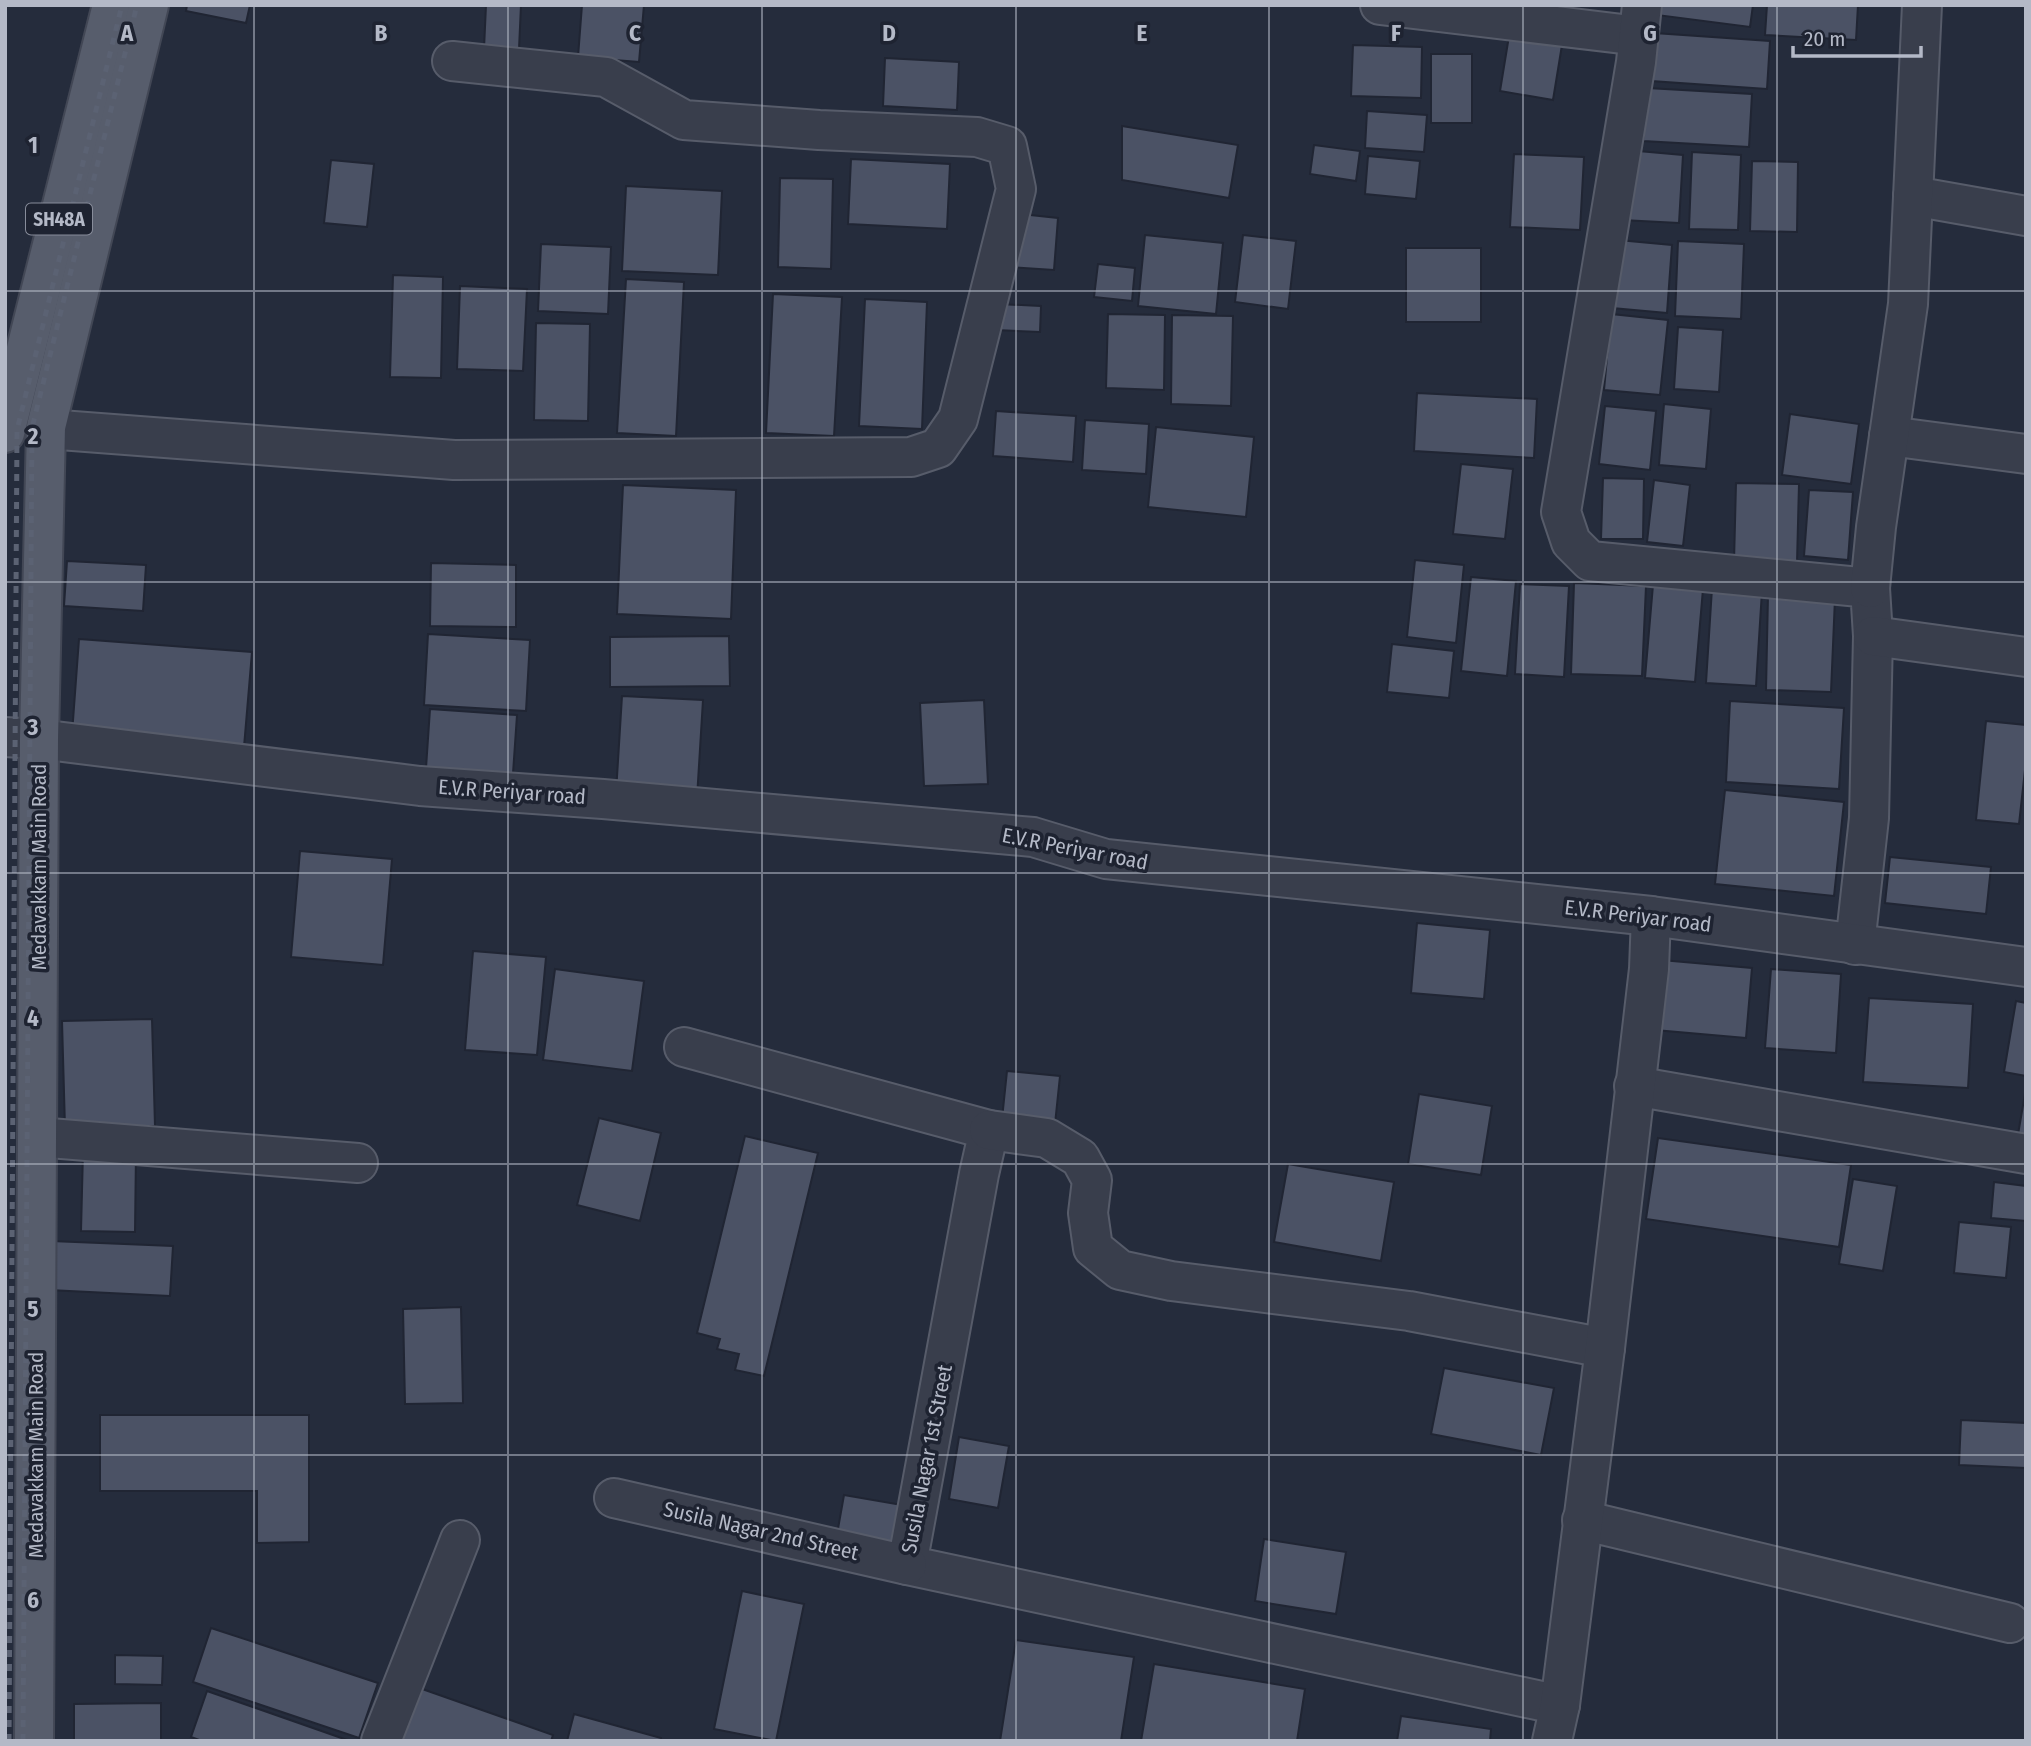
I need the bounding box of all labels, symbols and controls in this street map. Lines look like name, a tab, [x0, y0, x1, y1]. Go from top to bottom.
scale bar	[1793, 14, 1921, 58]
text: A	[120, 19, 134, 47]
text: B	[375, 19, 388, 47]
text: C	[629, 19, 641, 47]
text: D	[882, 19, 896, 47]
text: E	[1137, 19, 1148, 47]
text: F	[1391, 19, 1401, 47]
text: G	[1643, 19, 1657, 47]
text: 20 m	[1804, 26, 1845, 52]
text: 1	[28, 131, 38, 159]
road number: SH48A	[26, 204, 92, 234]
text: 2	[27, 422, 39, 450]
text: 3	[27, 713, 39, 741]
street label: Medavakkam Main Road	[26, 764, 52, 970]
street label: E.V.R Periyar road	[437, 774, 587, 810]
street label: E.V.R Periyar road	[1000, 822, 1150, 876]
street label: E.V.R Periyar road	[1563, 894, 1713, 938]
text: 4	[27, 1004, 39, 1032]
text: 5	[27, 1295, 39, 1323]
street label: Medavakkam Main Road	[23, 1352, 49, 1558]
street label: Susila Nagar 1st Street	[896, 1362, 958, 1556]
street label: Susila Nagar 2nd Street	[661, 1496, 861, 1566]
text: 6	[27, 1586, 39, 1614]

